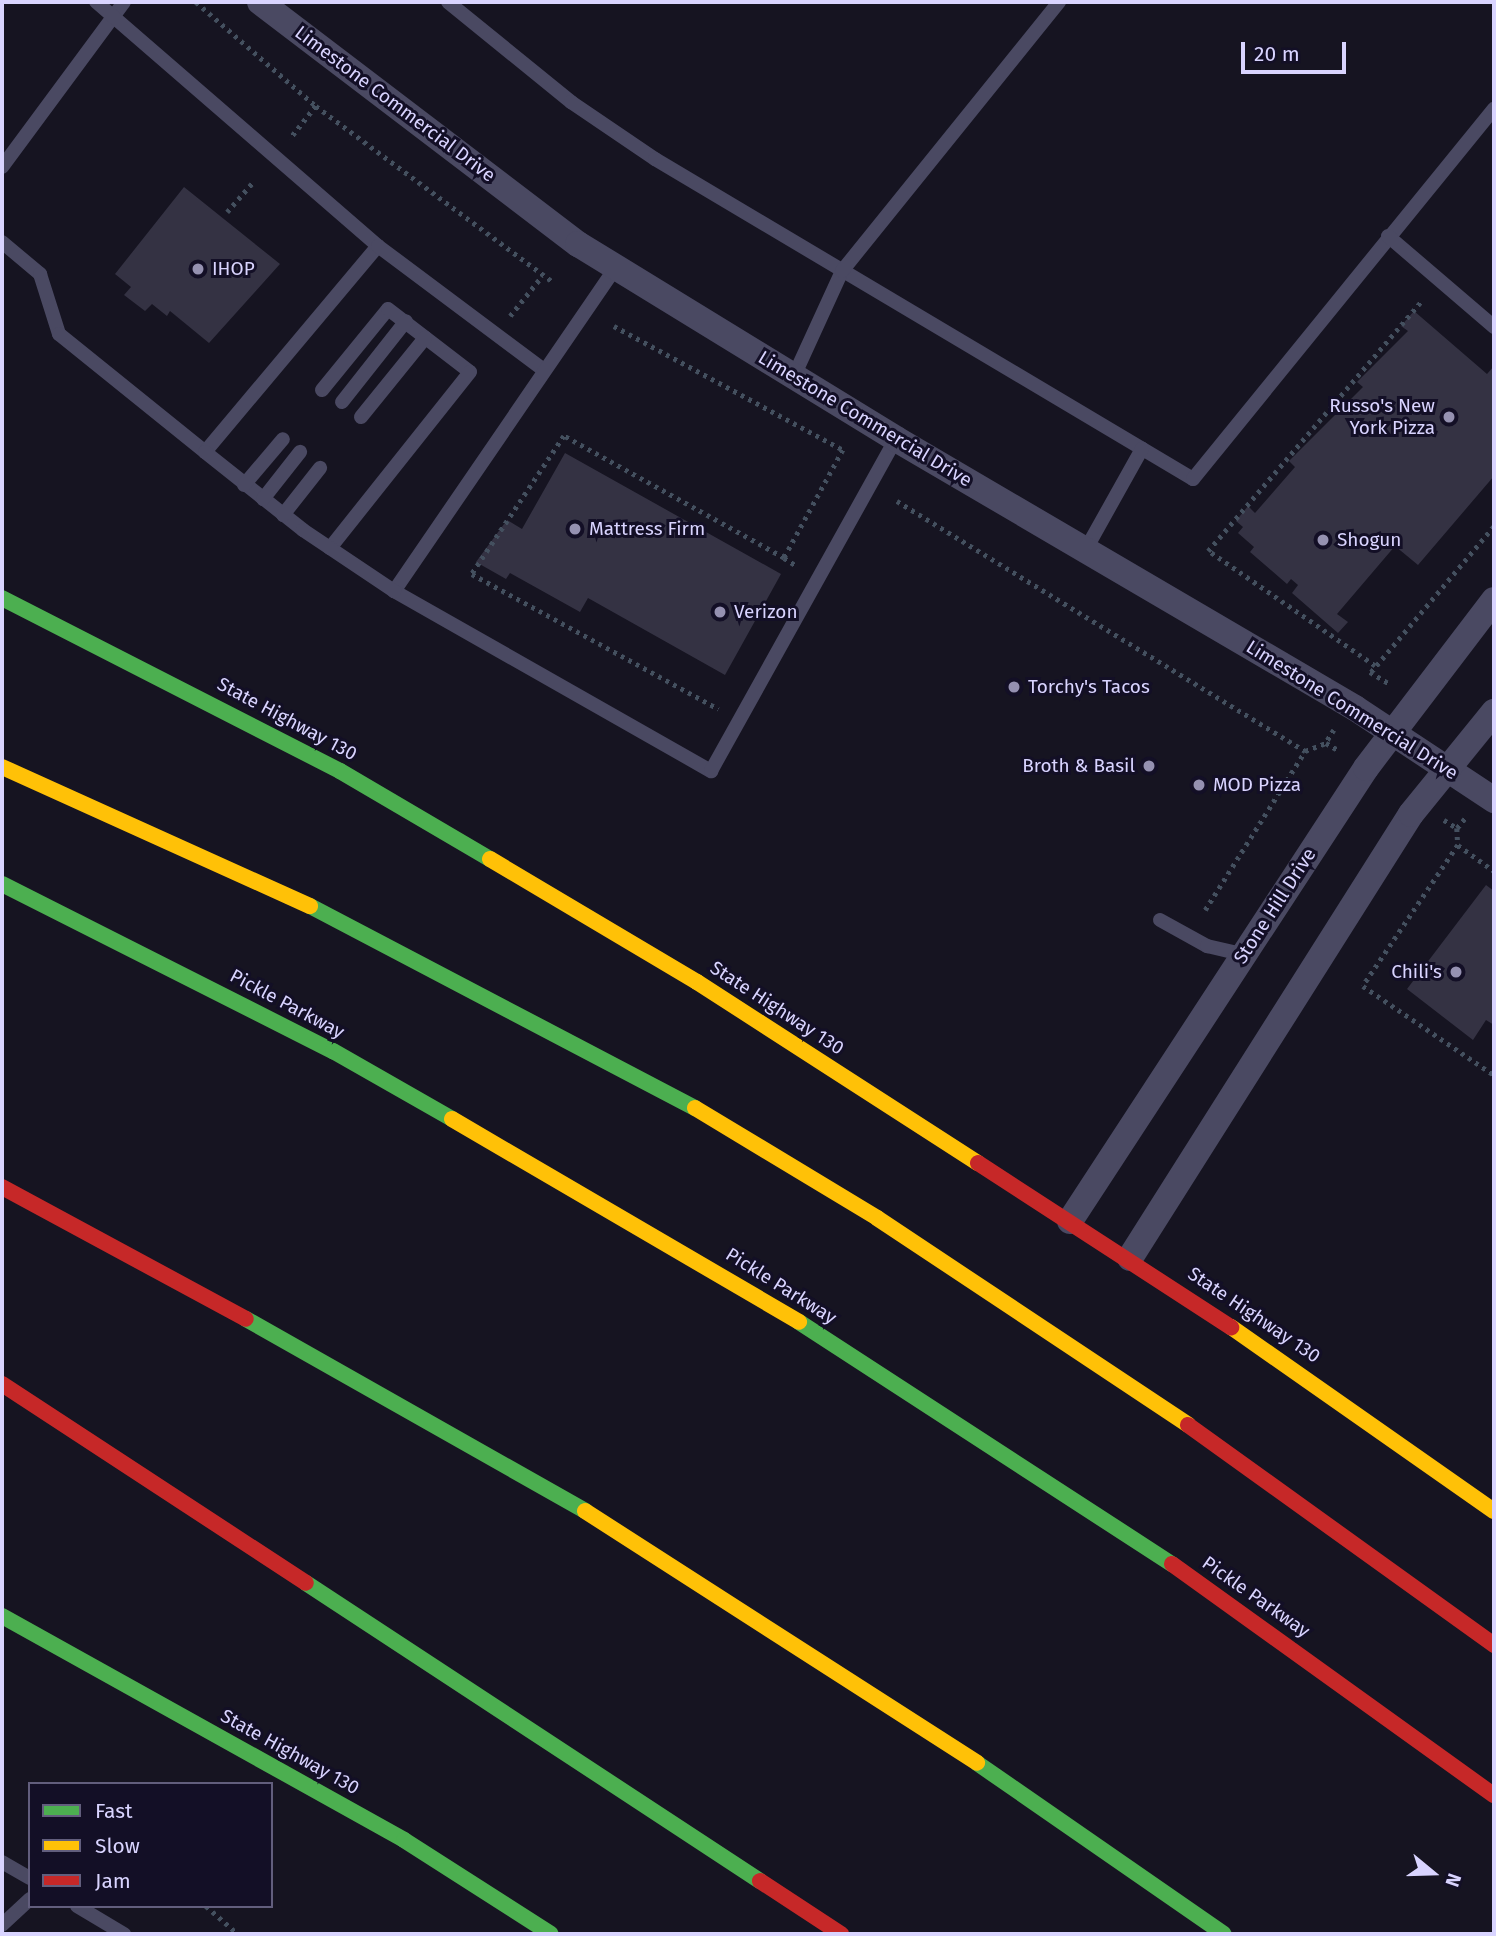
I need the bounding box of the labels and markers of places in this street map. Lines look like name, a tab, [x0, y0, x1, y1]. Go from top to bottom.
place label: IHOP	[212, 258, 255, 280]
marker: IHOP	[190, 261, 206, 277]
place label: Russo's New York Pizza	[1329, 395, 1435, 439]
marker: Russo's New York Pizza	[1441, 409, 1457, 425]
place label: Mattress Firm	[589, 518, 705, 540]
marker: Mattress Firm	[567, 521, 583, 537]
place label: Shogun	[1337, 529, 1401, 551]
marker: Shogun	[1315, 532, 1331, 548]
place label: Verizon	[734, 601, 798, 623]
marker: Verizon	[712, 604, 728, 620]
place label: Torchy's Tacos	[1028, 676, 1150, 698]
marker: Torchy's Tacos	[1006, 679, 1022, 695]
place label: Broth & Basil	[1022, 755, 1135, 777]
marker: Broth & Basil	[1141, 758, 1157, 774]
place label: MOD Pizza	[1213, 774, 1301, 796]
marker: MOD Pizza	[1191, 777, 1207, 793]
place label: Chili's	[1391, 961, 1442, 983]
marker: Chili's	[1448, 964, 1464, 980]

